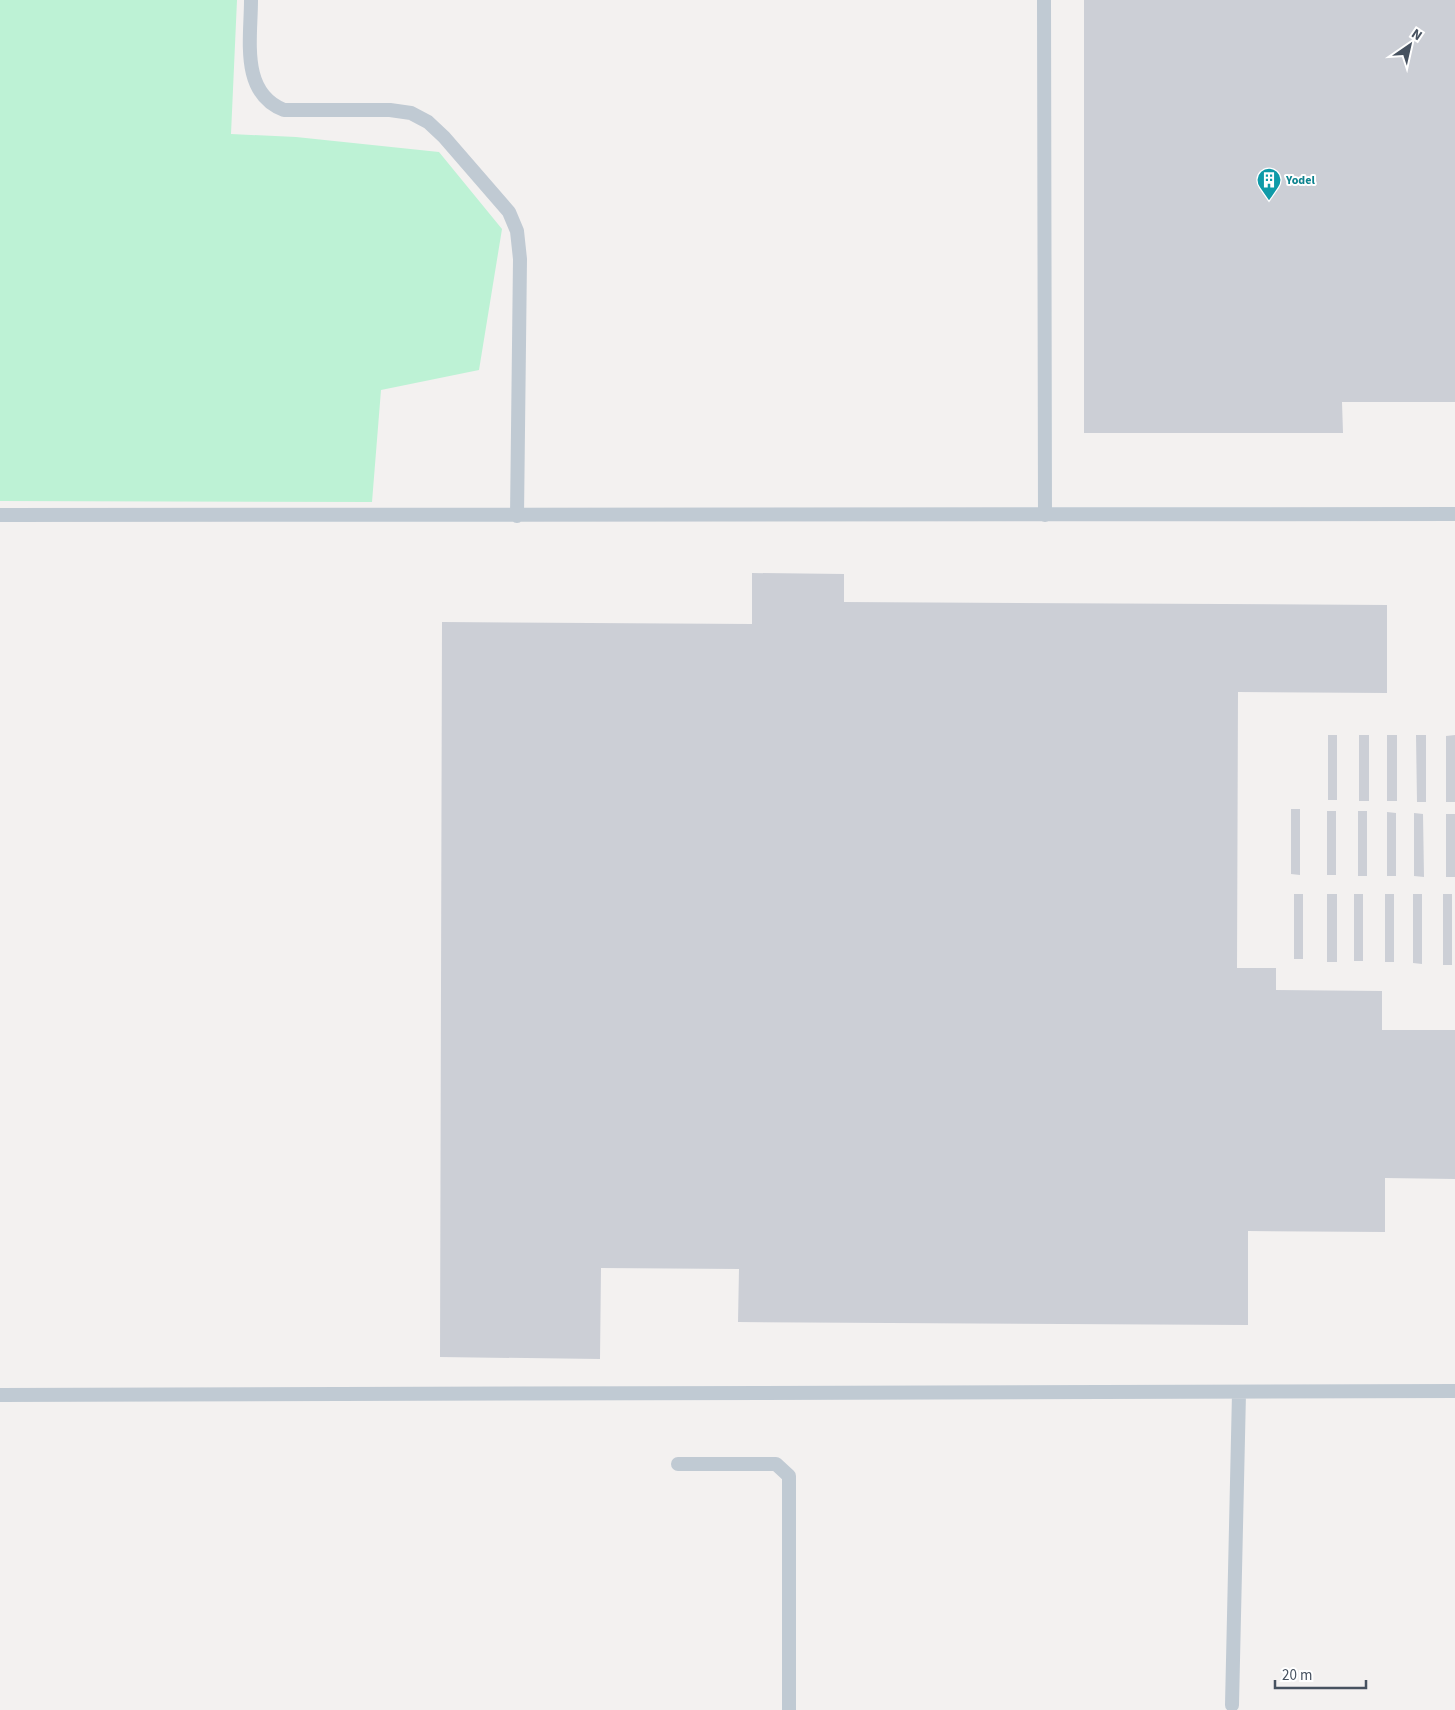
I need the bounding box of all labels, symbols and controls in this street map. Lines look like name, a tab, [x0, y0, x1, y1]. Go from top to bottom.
north arrow	[1385, 20, 1435, 70]
text: N	[1407, 24, 1426, 46]
building icon: Yodel	[1256, 167, 1282, 201]
place label: Yodel	[1285, 172, 1315, 189]
scale bar	[1275, 1658, 1366, 1690]
text: 20 m	[1282, 1665, 1312, 1686]

